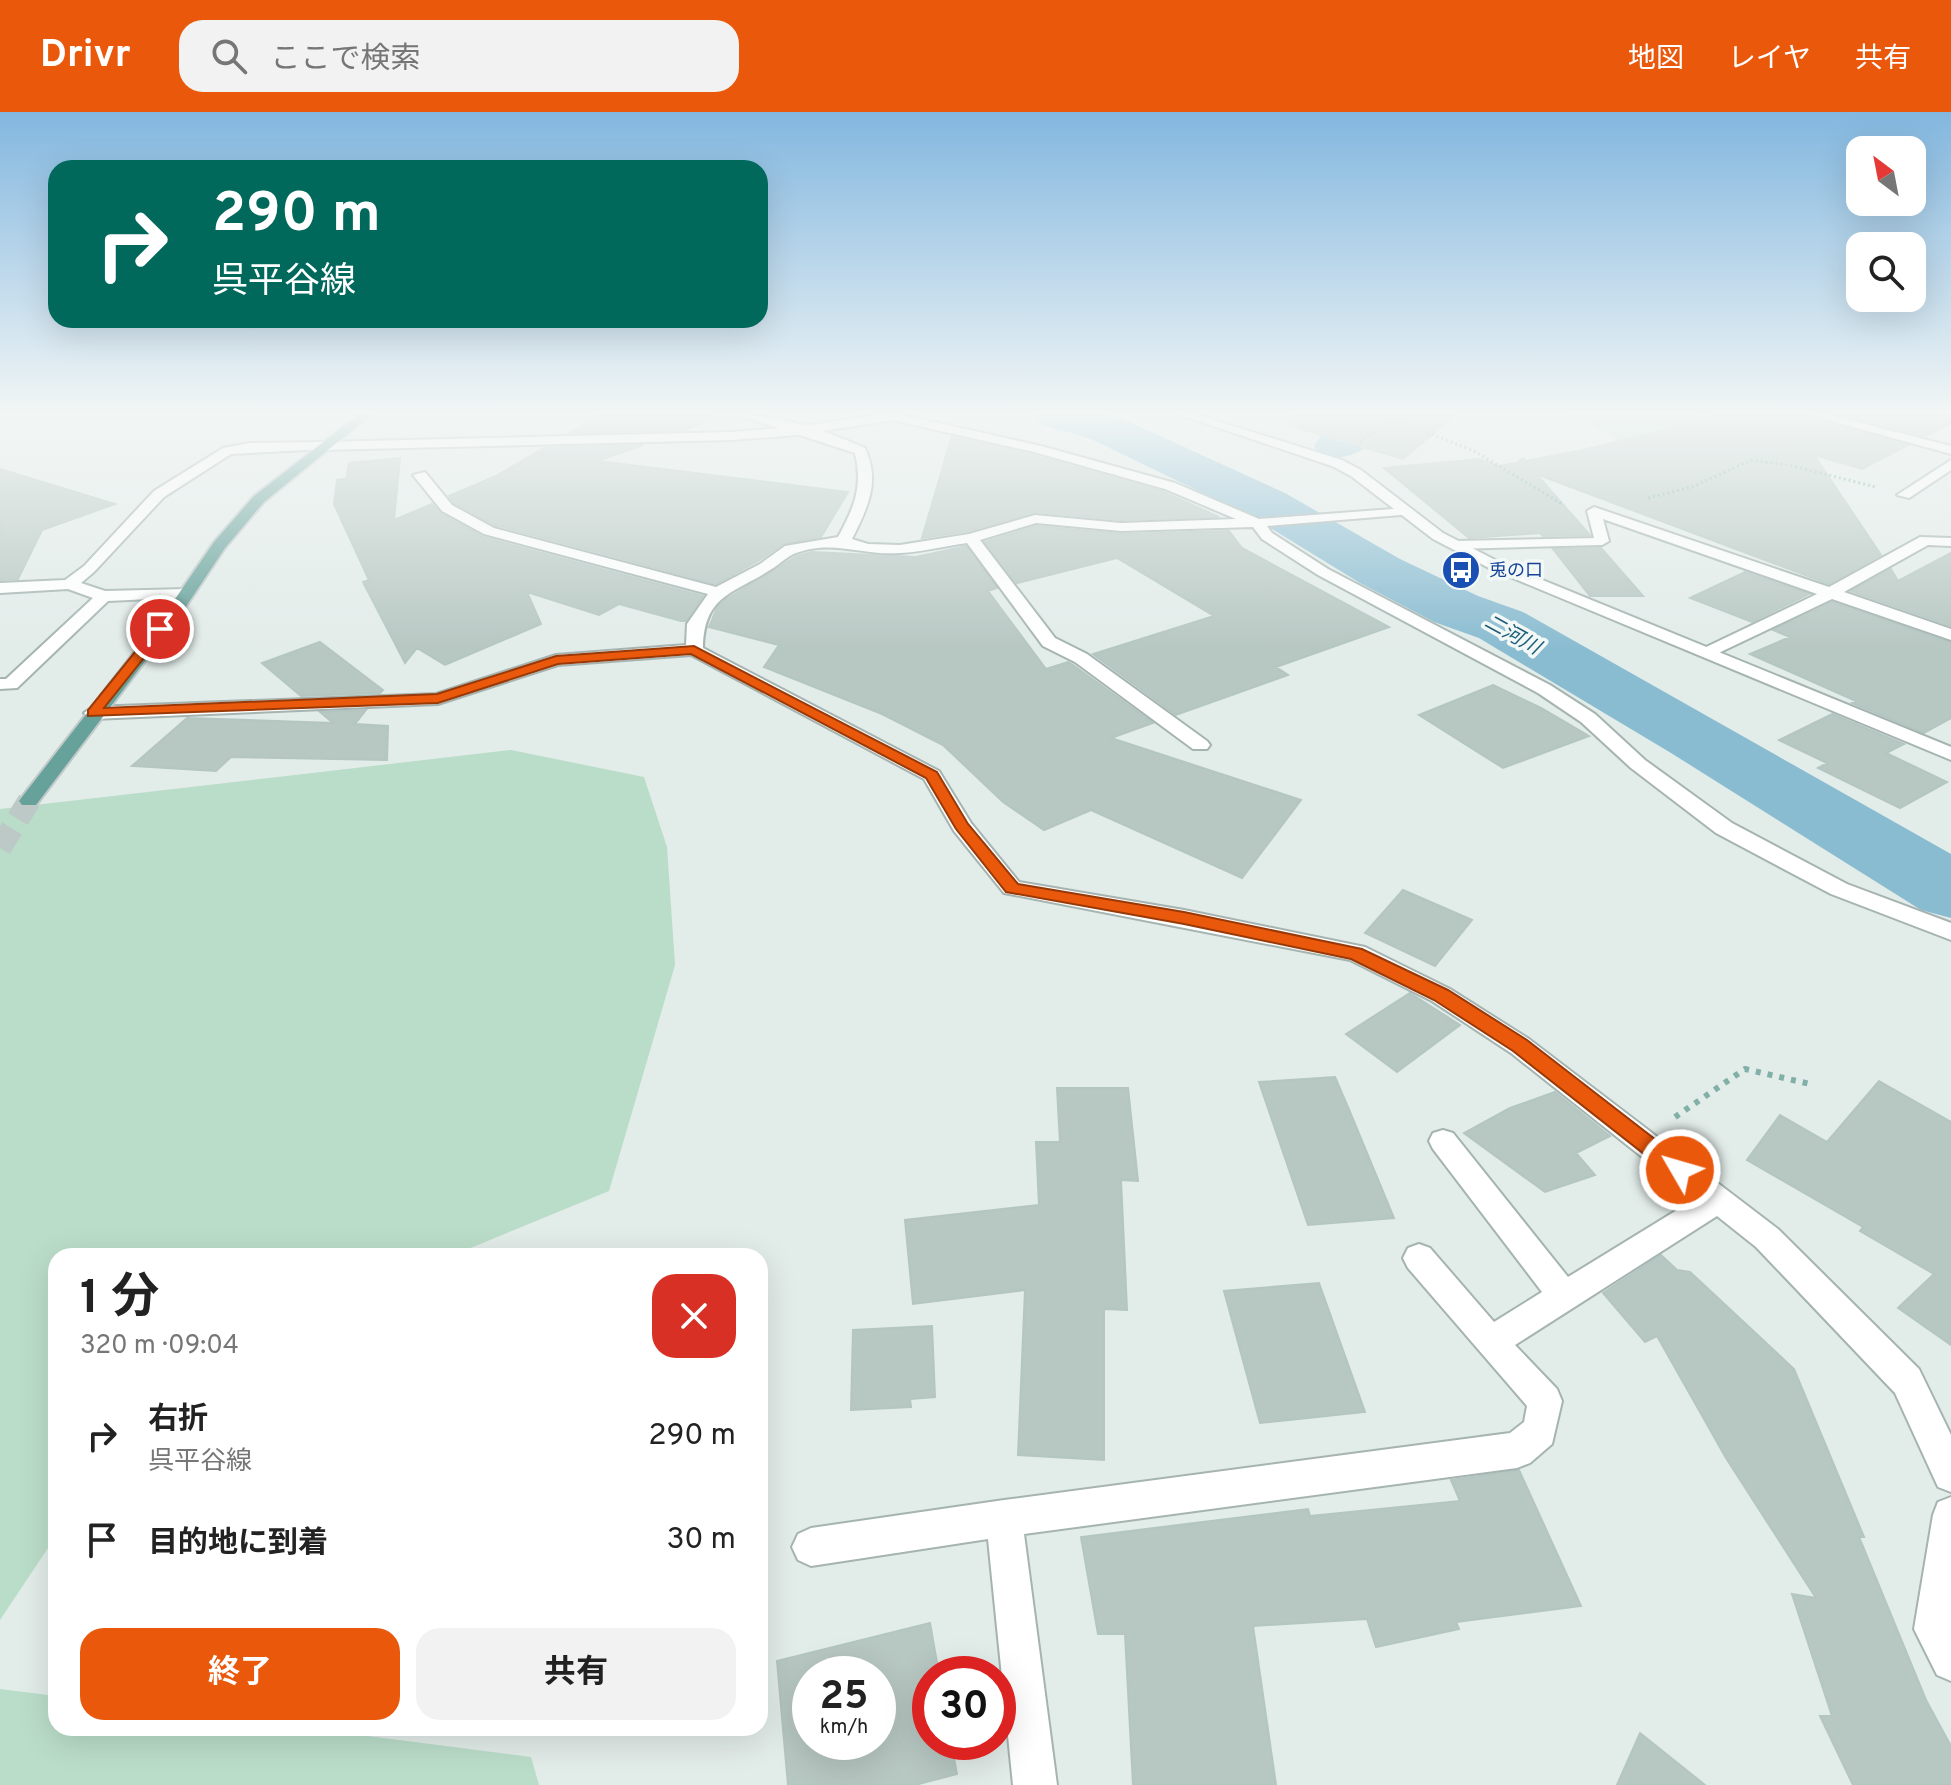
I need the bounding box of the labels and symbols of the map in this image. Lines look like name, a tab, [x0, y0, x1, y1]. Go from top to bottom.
north arrow	[1846, 136, 1926, 216]
bus stop icon: 兎の口	[1440, 549, 1482, 591]
place label: 兎の口	[1489, 560, 1543, 583]
pin	[126, 595, 194, 663]
water label: 二河川	[1479, 610, 1546, 663]
position arrow	[1638, 1128, 1722, 1212]
speed limit sign: 30	[912, 1656, 1016, 1760]

